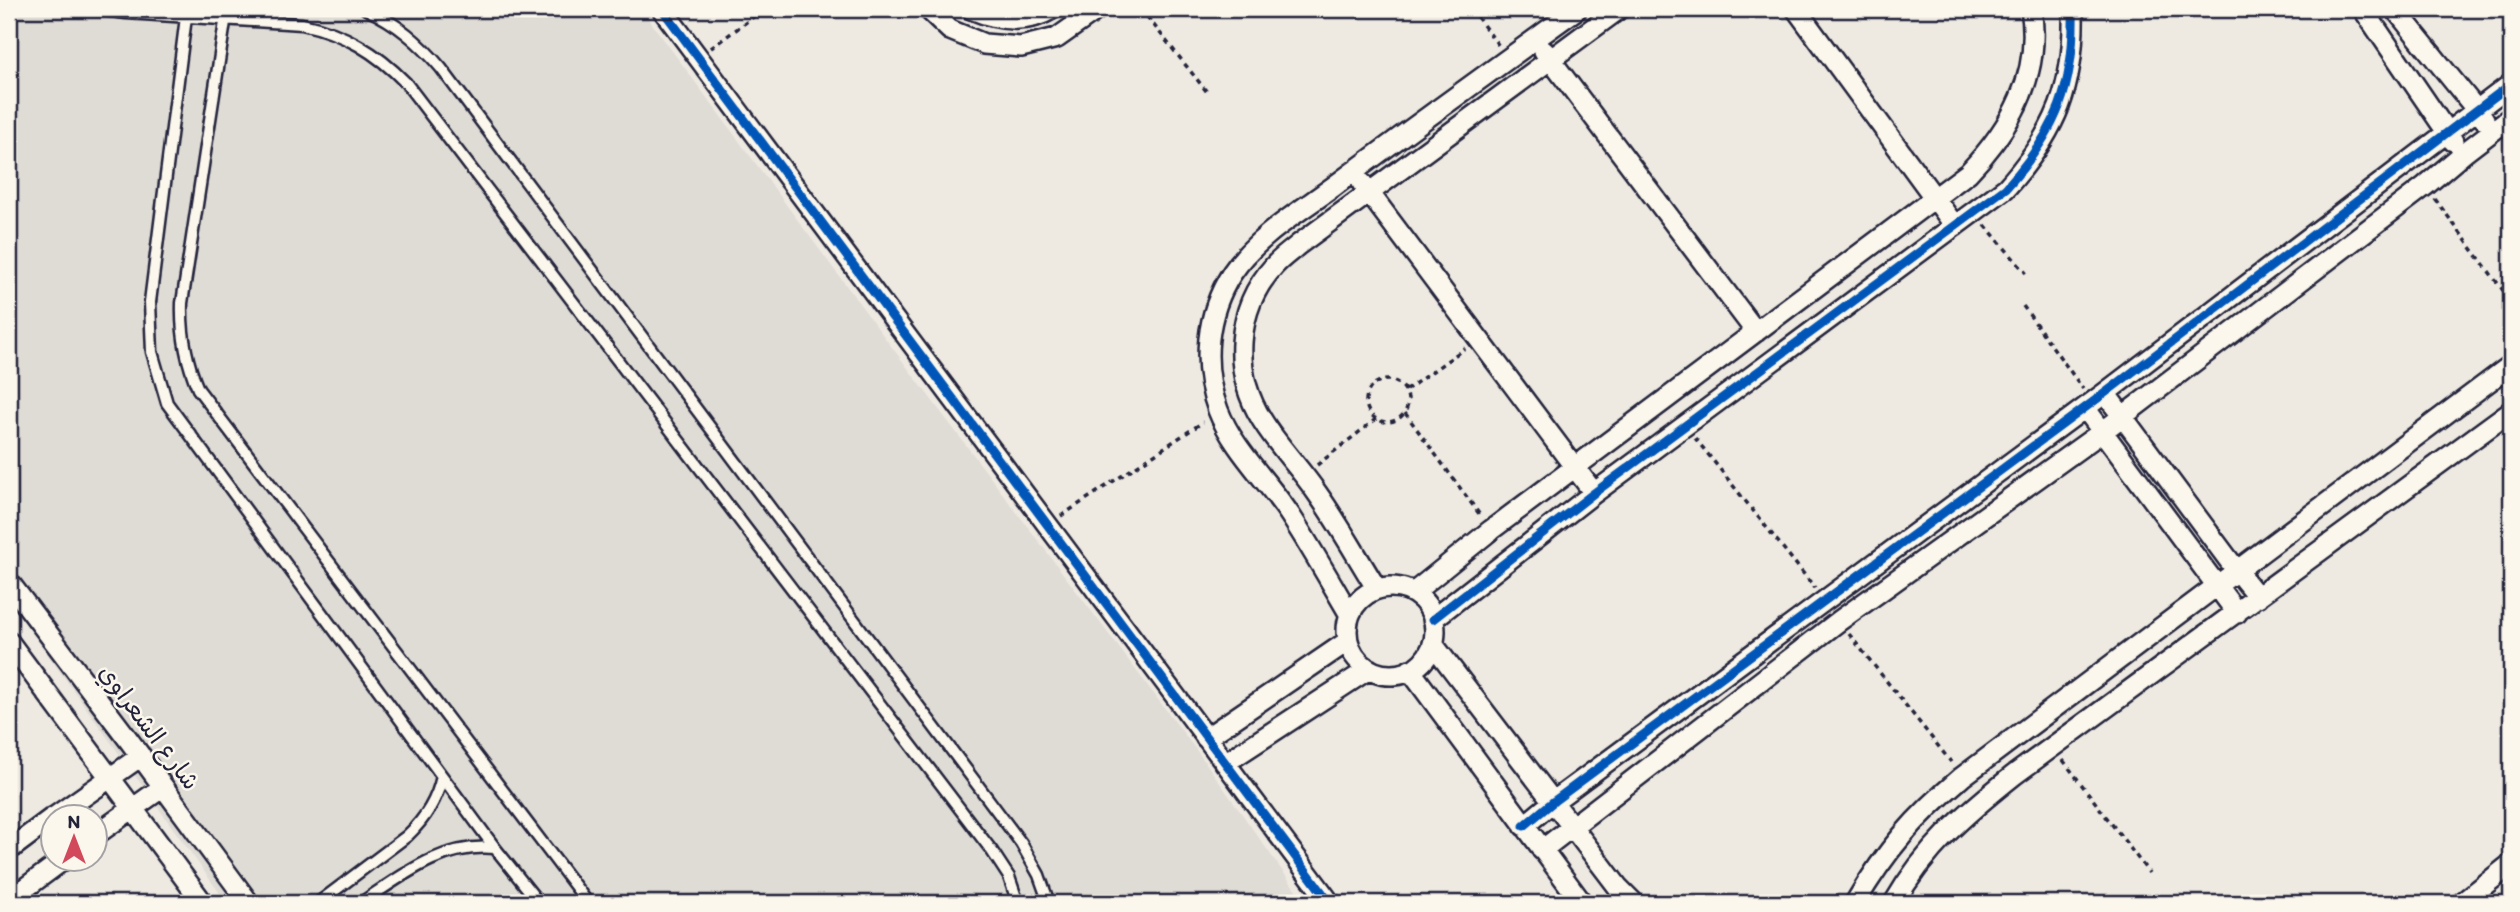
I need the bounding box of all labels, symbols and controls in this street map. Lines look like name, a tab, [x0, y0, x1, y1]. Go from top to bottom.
street label: شارع الشعراوي	[90, 658, 206, 797]
north arrow	[38, 804, 108, 874]
text: N	[68, 810, 80, 833]

